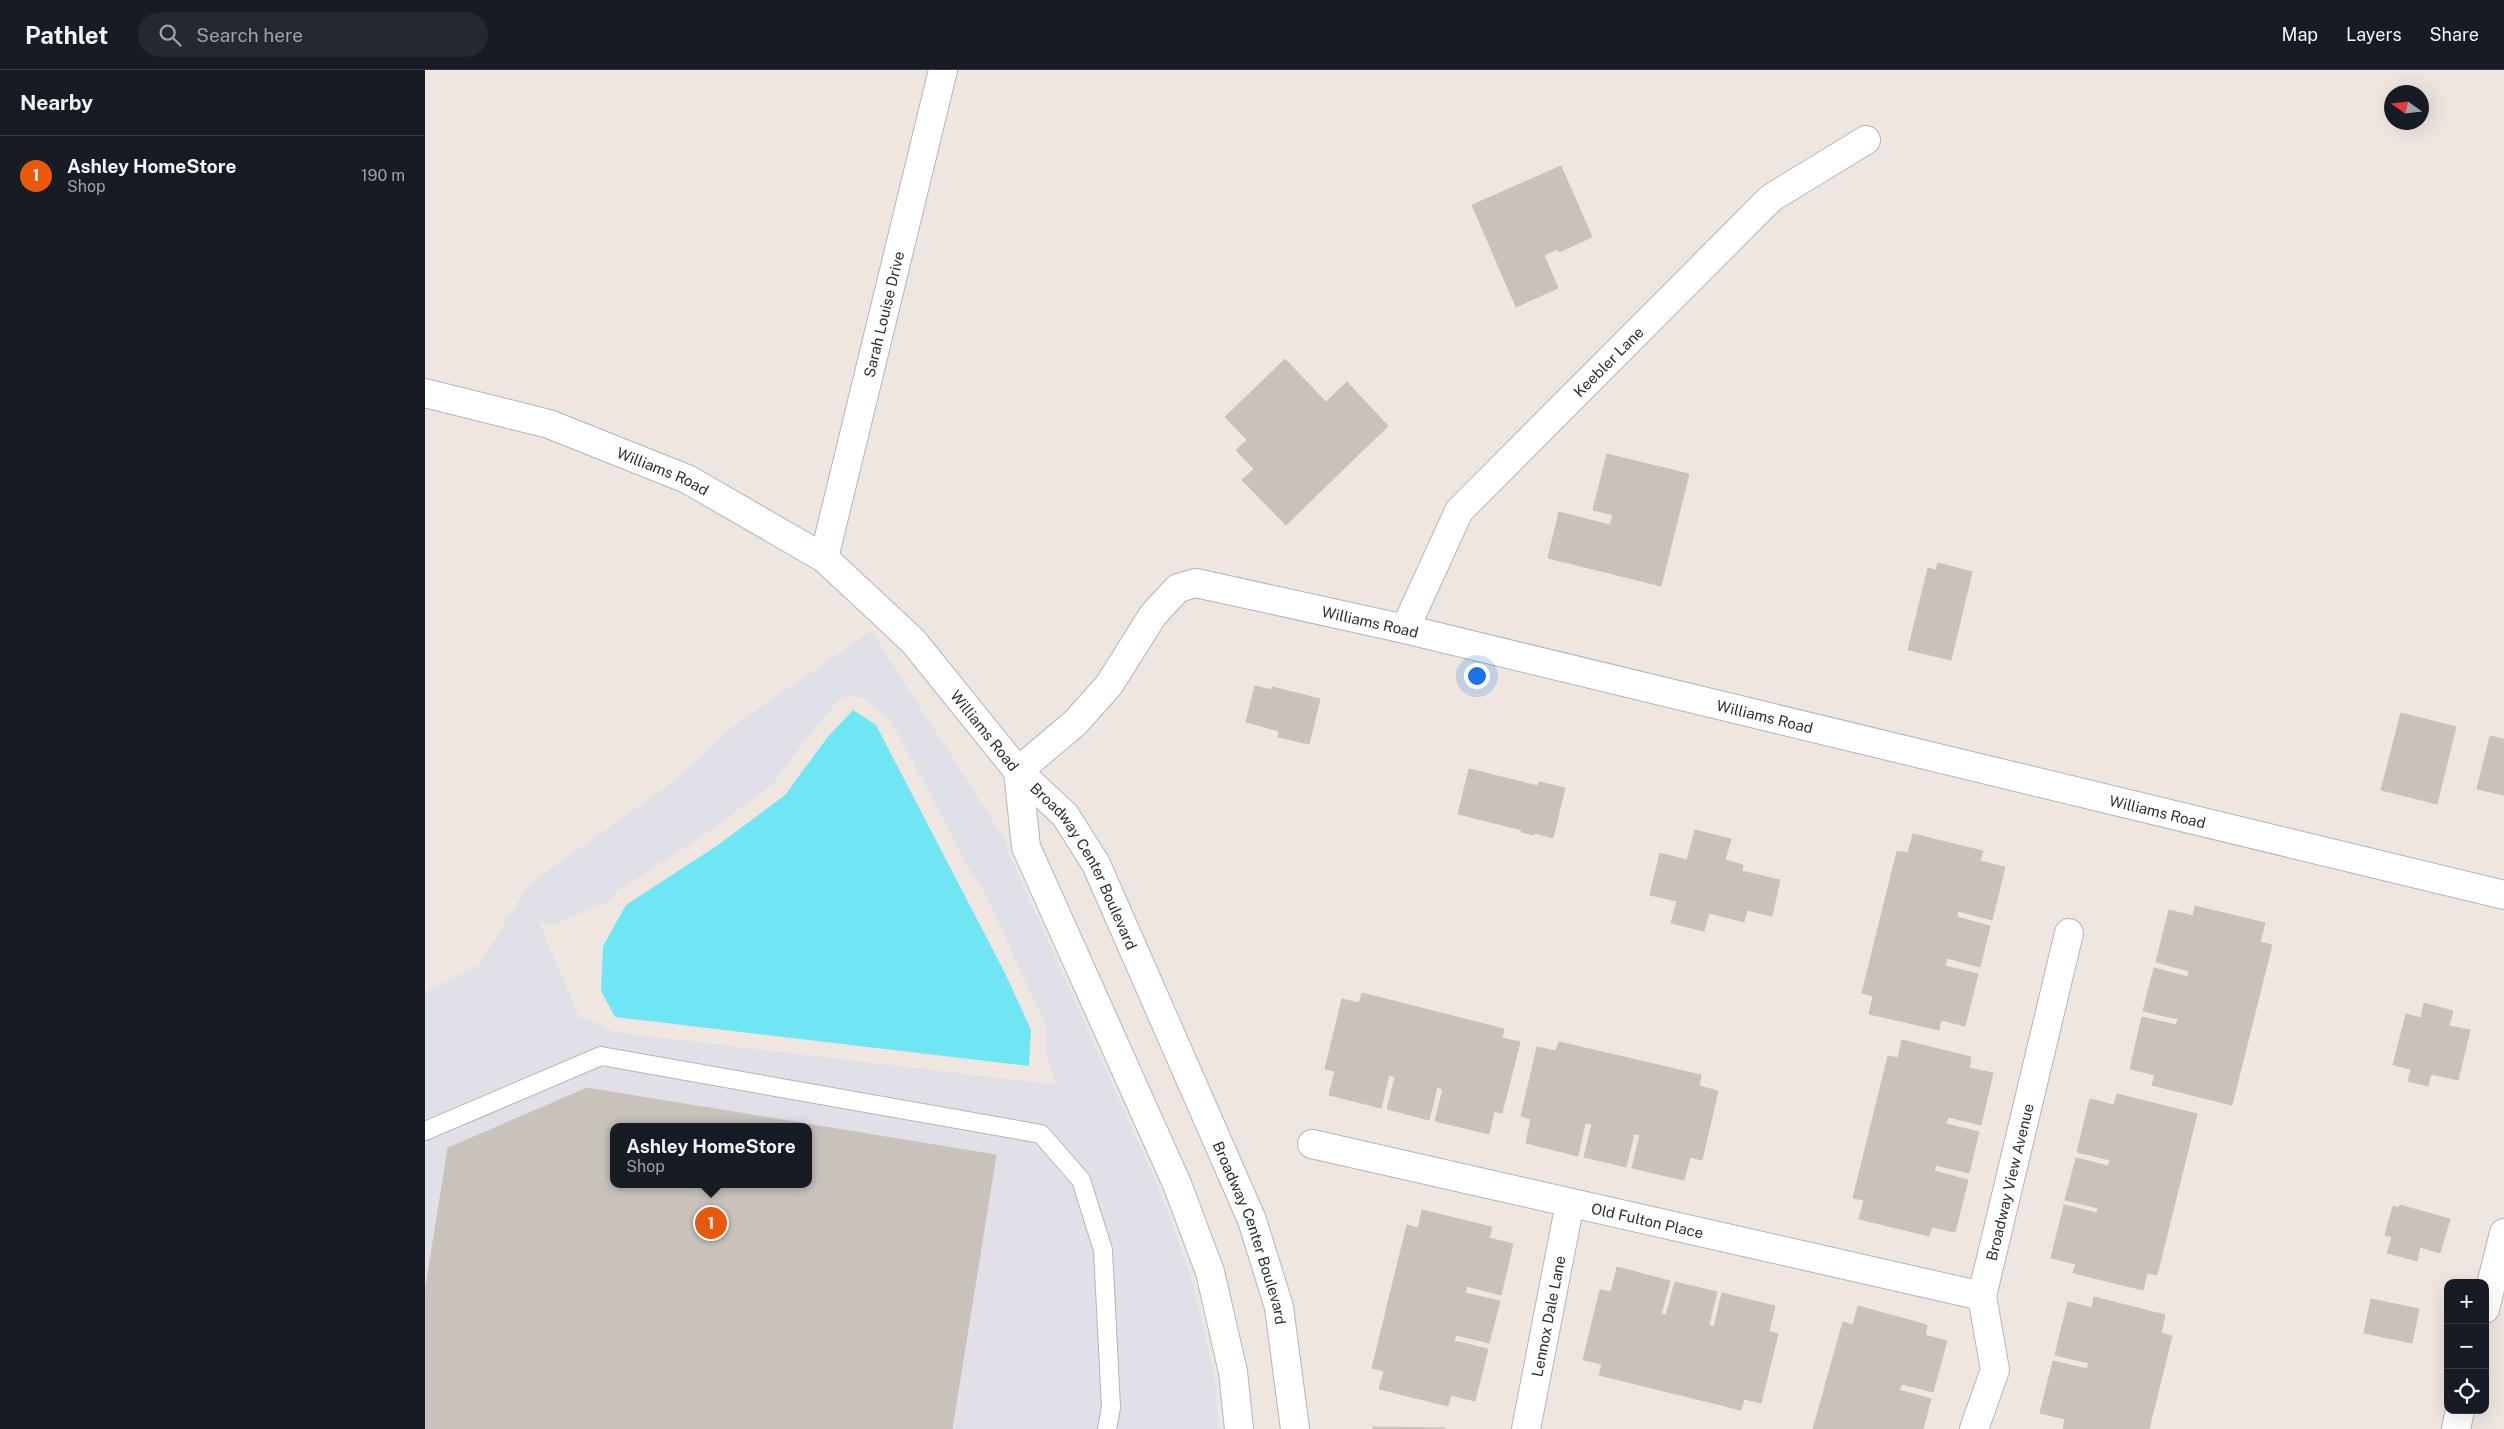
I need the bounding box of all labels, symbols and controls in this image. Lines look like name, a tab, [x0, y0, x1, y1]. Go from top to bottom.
search box	[138, 12, 488, 57]
text: Pathlet	[25, 21, 108, 49]
icon: search	[156, 21, 184, 49]
text: Search here	[196, 24, 303, 46]
text: Map	[2282, 24, 2318, 45]
text: Layers	[2346, 24, 2402, 45]
text: Share	[2430, 24, 2479, 45]
north arrow	[2384, 85, 2429, 130]
text: Nearby	[20, 90, 93, 115]
text: Ashley HomeStore	[67, 155, 236, 177]
text: 1	[33, 166, 39, 185]
text: 190 m	[361, 166, 405, 185]
text: Shop	[67, 177, 106, 196]
street label: Sarah Louise Drive	[860, 249, 907, 379]
street label: Keebler Lane	[1570, 323, 1647, 400]
street label: Williams Road	[614, 443, 712, 498]
street label: Williams Road	[1320, 602, 1420, 640]
your location	[1464, 663, 1490, 689]
street label: Williams Road	[948, 687, 1023, 774]
street label: Williams Road	[1715, 696, 1815, 736]
street label: Broadway Center Boulevard	[1027, 779, 1141, 952]
street label: Williams Road	[2108, 791, 2208, 831]
street label: Broadway View Avenue	[1982, 1102, 2036, 1262]
popup	[610, 1123, 812, 1188]
text: Ashley HomeStore	[626, 1135, 796, 1157]
street label: Broadway Center Boulevard	[1210, 1138, 1290, 1325]
text: Shop	[626, 1157, 665, 1176]
street label: Old Fulton Place	[1590, 1199, 1705, 1241]
pin: 1	[695, 1204, 727, 1242]
street label: Lennox Dale Lane	[1528, 1254, 1568, 1378]
map controls	[2444, 1279, 2489, 1414]
button: +	[2444, 1279, 2489, 1324]
button: −	[2444, 1324, 2489, 1369]
button: locate	[2444, 1369, 2489, 1414]

